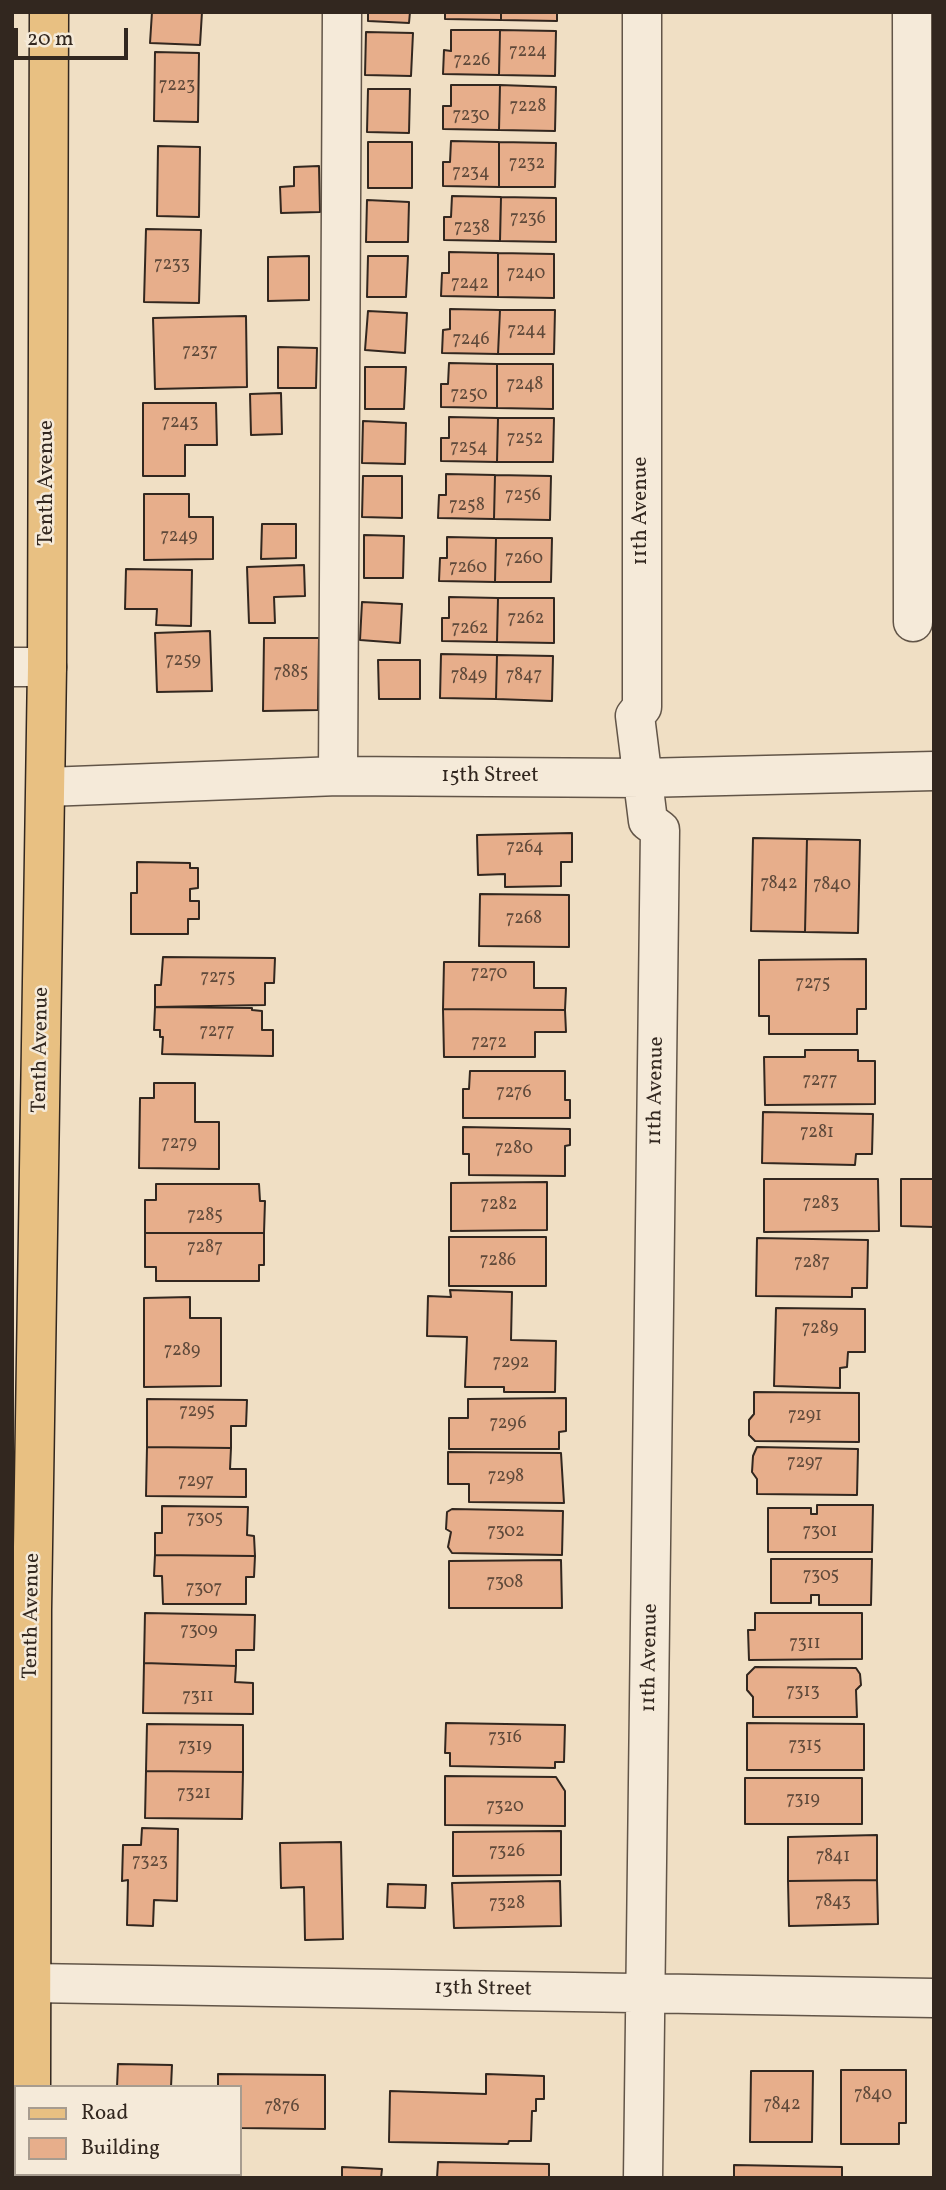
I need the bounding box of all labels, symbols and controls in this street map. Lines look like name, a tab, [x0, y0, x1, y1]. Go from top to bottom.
scale bar	[18, 14, 131, 58]
text: 20 m	[27, 25, 73, 54]
house number: 7224	[509, 42, 547, 64]
house number: 7226	[454, 51, 490, 73]
house number: 7223	[159, 76, 195, 98]
house number: 7228	[510, 97, 546, 119]
house number: 7230	[452, 106, 490, 128]
house number: 7232	[509, 154, 545, 176]
house number: 7234	[452, 163, 490, 185]
house number: 7236	[510, 209, 546, 231]
house number: 7238	[454, 218, 490, 240]
house number: 7233	[154, 255, 190, 277]
house number: 7240	[507, 264, 545, 286]
house number: 7242	[451, 274, 489, 296]
house number: 7244	[508, 321, 546, 343]
house number: 7246	[452, 330, 490, 352]
house number: 7237	[182, 342, 218, 364]
house number: 7248	[506, 375, 544, 397]
house number: 7250	[450, 385, 488, 407]
house number: 7243	[162, 413, 198, 435]
street label: Tenth Avenue	[35, 420, 61, 546]
house number: 7252	[507, 429, 543, 451]
house number: 7254	[450, 438, 488, 460]
street label: 11th Avenue	[629, 456, 655, 566]
house number: 7256	[505, 486, 541, 508]
house number: 7258	[449, 496, 485, 518]
house number: 7249	[160, 527, 198, 549]
house number: 7260	[505, 549, 543, 571]
house number: 7260	[449, 558, 487, 580]
house number: 7262	[508, 609, 544, 631]
house number: 7262	[452, 619, 488, 641]
house number: 7259	[165, 651, 201, 673]
house number: 7885	[274, 663, 308, 685]
house number: 7849	[451, 666, 487, 688]
house number: 7847	[506, 666, 542, 688]
street label: 15th Street	[441, 764, 539, 790]
house number: 7264	[506, 838, 544, 860]
house number: 7842	[760, 874, 798, 896]
house number: 7840	[813, 875, 851, 897]
house number: 7268	[506, 909, 542, 931]
house number: 7270	[471, 964, 507, 986]
house number: 7275	[201, 968, 235, 990]
house number: 7275	[796, 974, 830, 996]
street label: Tenth Avenue	[28, 987, 56, 1113]
house number: 7277	[199, 1022, 235, 1044]
house number: 7272	[471, 1033, 507, 1055]
street label: 11th Avenue	[643, 1036, 671, 1146]
house number: 7277	[802, 1071, 838, 1093]
house number: 7276	[496, 1083, 532, 1105]
house number: 7281	[800, 1123, 834, 1145]
house number: 7279	[161, 1134, 197, 1156]
house number: 7280	[495, 1139, 533, 1161]
house number: 7283	[803, 1194, 839, 1216]
house number: 7282	[481, 1195, 517, 1217]
house number: 7285	[187, 1206, 223, 1228]
house number: 7287	[187, 1238, 223, 1260]
house number: 7286	[480, 1251, 516, 1273]
house number: 7287	[794, 1253, 830, 1275]
house number: 7289	[802, 1319, 838, 1341]
house number: 7289	[164, 1341, 200, 1363]
house number: 7292	[493, 1353, 529, 1375]
house number: 7295	[179, 1402, 215, 1424]
house number: 7291	[788, 1406, 822, 1428]
house number: 7296	[489, 1414, 527, 1436]
house number: 7297	[787, 1453, 823, 1475]
house number: 7298	[488, 1467, 524, 1489]
house number: 7297	[178, 1472, 214, 1494]
house number: 7305	[187, 1509, 223, 1531]
house number: 7302	[487, 1522, 525, 1544]
house number: 7301	[803, 1522, 837, 1544]
street label: Tenth Avenue	[19, 1553, 47, 1679]
house number: 7305	[803, 1566, 839, 1588]
house number: 7308	[486, 1573, 524, 1595]
house number: 7307	[186, 1579, 222, 1601]
street label: 11th Avenue	[637, 1603, 665, 1713]
house number: 7309	[180, 1621, 218, 1643]
house number: 7311	[789, 1634, 821, 1656]
house number: 7313	[786, 1682, 820, 1704]
house number: 7311	[182, 1687, 214, 1709]
house number: 7316	[488, 1728, 522, 1750]
house number: 7315	[788, 1736, 822, 1758]
house number: 7319	[178, 1737, 212, 1759]
house number: 7321	[177, 1784, 211, 1806]
house number: 7319	[786, 1790, 820, 1812]
house number: 7320	[486, 1797, 524, 1819]
house number: 7326	[489, 1842, 525, 1864]
house number: 7841	[816, 1847, 850, 1869]
house number: 7323	[132, 1852, 168, 1874]
house number: 7843	[815, 1892, 851, 1914]
house number: 7328	[489, 1894, 525, 1916]
street label: 13th Street	[434, 1977, 532, 2003]
legend	[14, 2085, 242, 2176]
house number: 7840	[854, 2085, 892, 2107]
house number: 7842	[763, 2095, 801, 2117]
house number: 7876	[264, 2097, 300, 2119]
text: Road	[81, 2099, 128, 2128]
text: Building	[81, 2134, 160, 2163]

